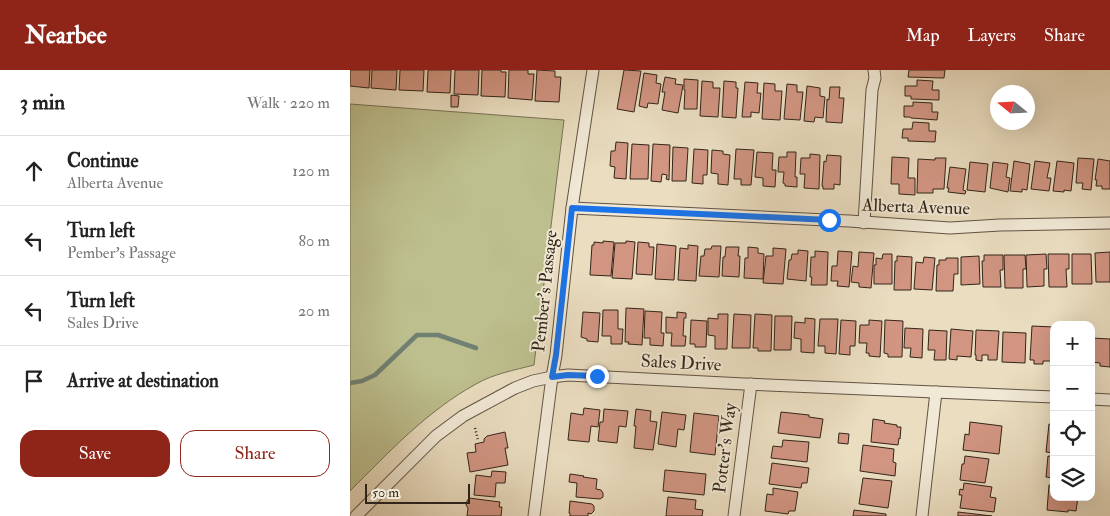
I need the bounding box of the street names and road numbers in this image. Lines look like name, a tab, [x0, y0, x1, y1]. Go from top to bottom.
street label: Alberta Avenue	[861, 194, 971, 220]
street label: Pember's Passage	[527, 228, 563, 353]
street label: Sales Drive	[640, 349, 722, 377]
street label: Potter's Way	[708, 400, 742, 494]

